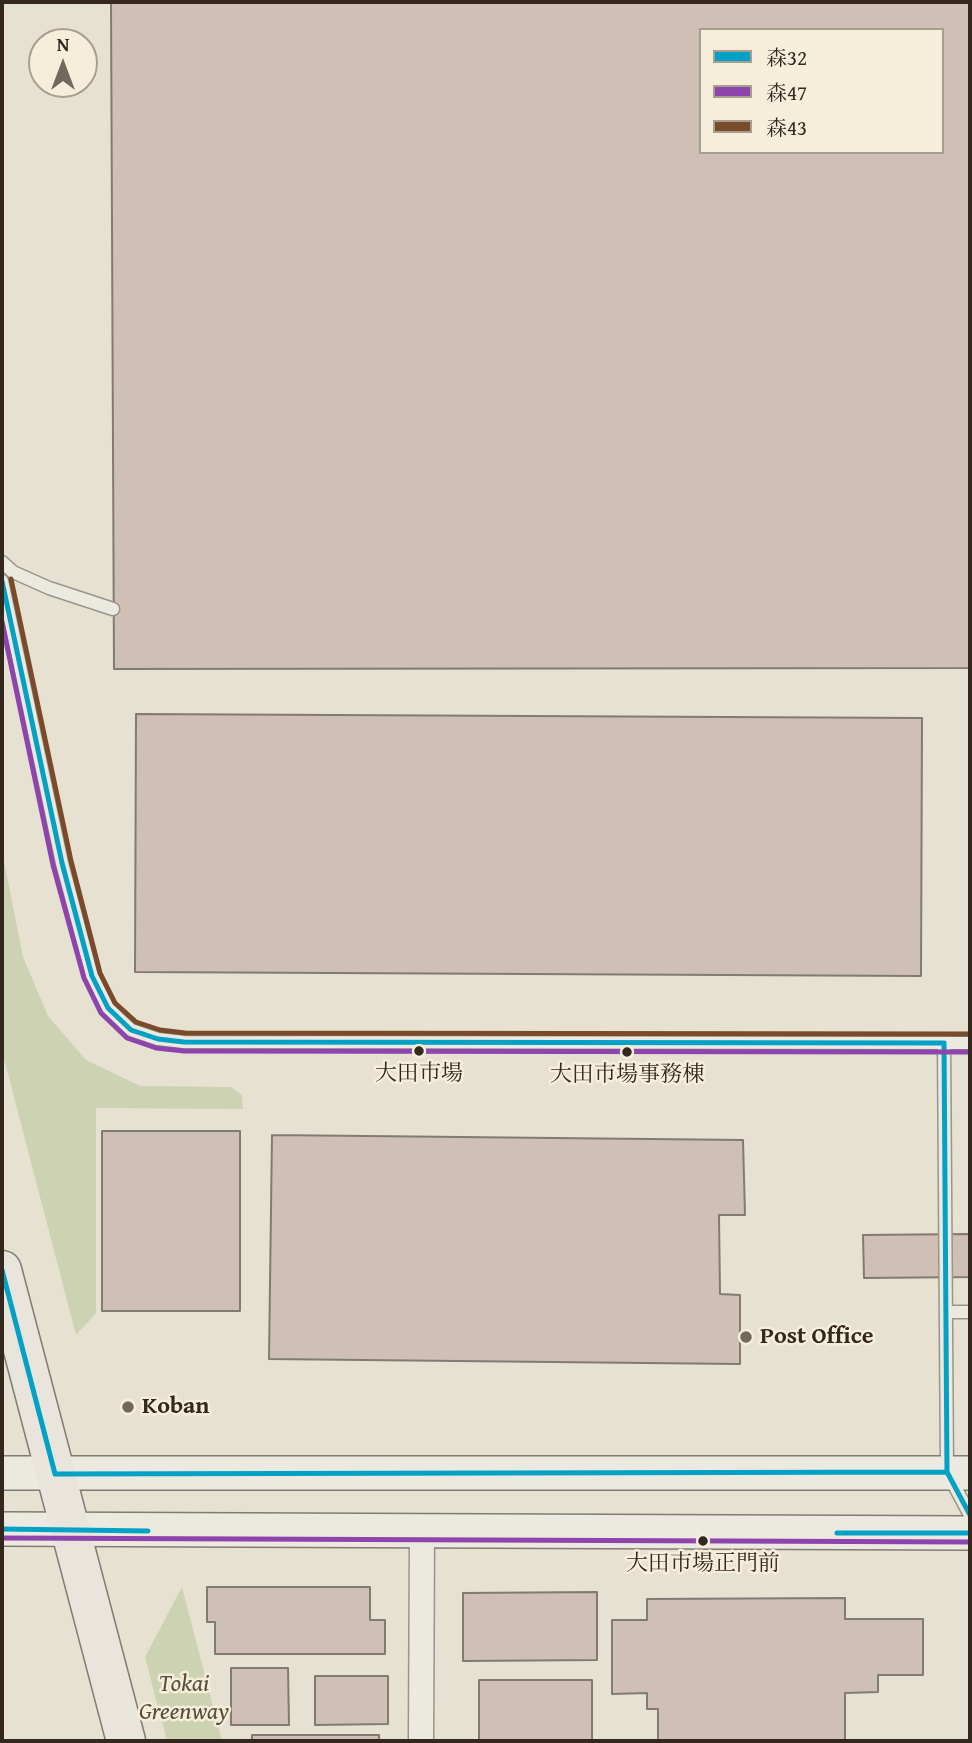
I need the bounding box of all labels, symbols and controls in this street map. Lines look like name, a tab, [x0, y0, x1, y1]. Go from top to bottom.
north arrow	[28, 28, 98, 98]
legend	[699, 28, 944, 154]
text: N	[57, 30, 69, 58]
text: 森32	[766, 42, 807, 73]
text: 森47	[766, 77, 807, 108]
text: 森43	[766, 112, 807, 143]
marker: 大田市場	[412, 1044, 426, 1058]
marker: 大田市場事務棟	[620, 1045, 634, 1059]
place label: 大田市場	[375, 1061, 463, 1087]
place label: 大田市場事務棟	[550, 1062, 704, 1088]
place label: Post Office	[760, 1323, 874, 1351]
marker: Post Office	[738, 1329, 754, 1345]
place label: Koban	[142, 1393, 210, 1421]
marker: Koban	[120, 1399, 136, 1415]
marker: 大田市場正門前	[696, 1534, 710, 1548]
place label: 大田市場正門前	[626, 1551, 780, 1577]
park label: Tokai Greenway	[139, 1671, 229, 1727]

